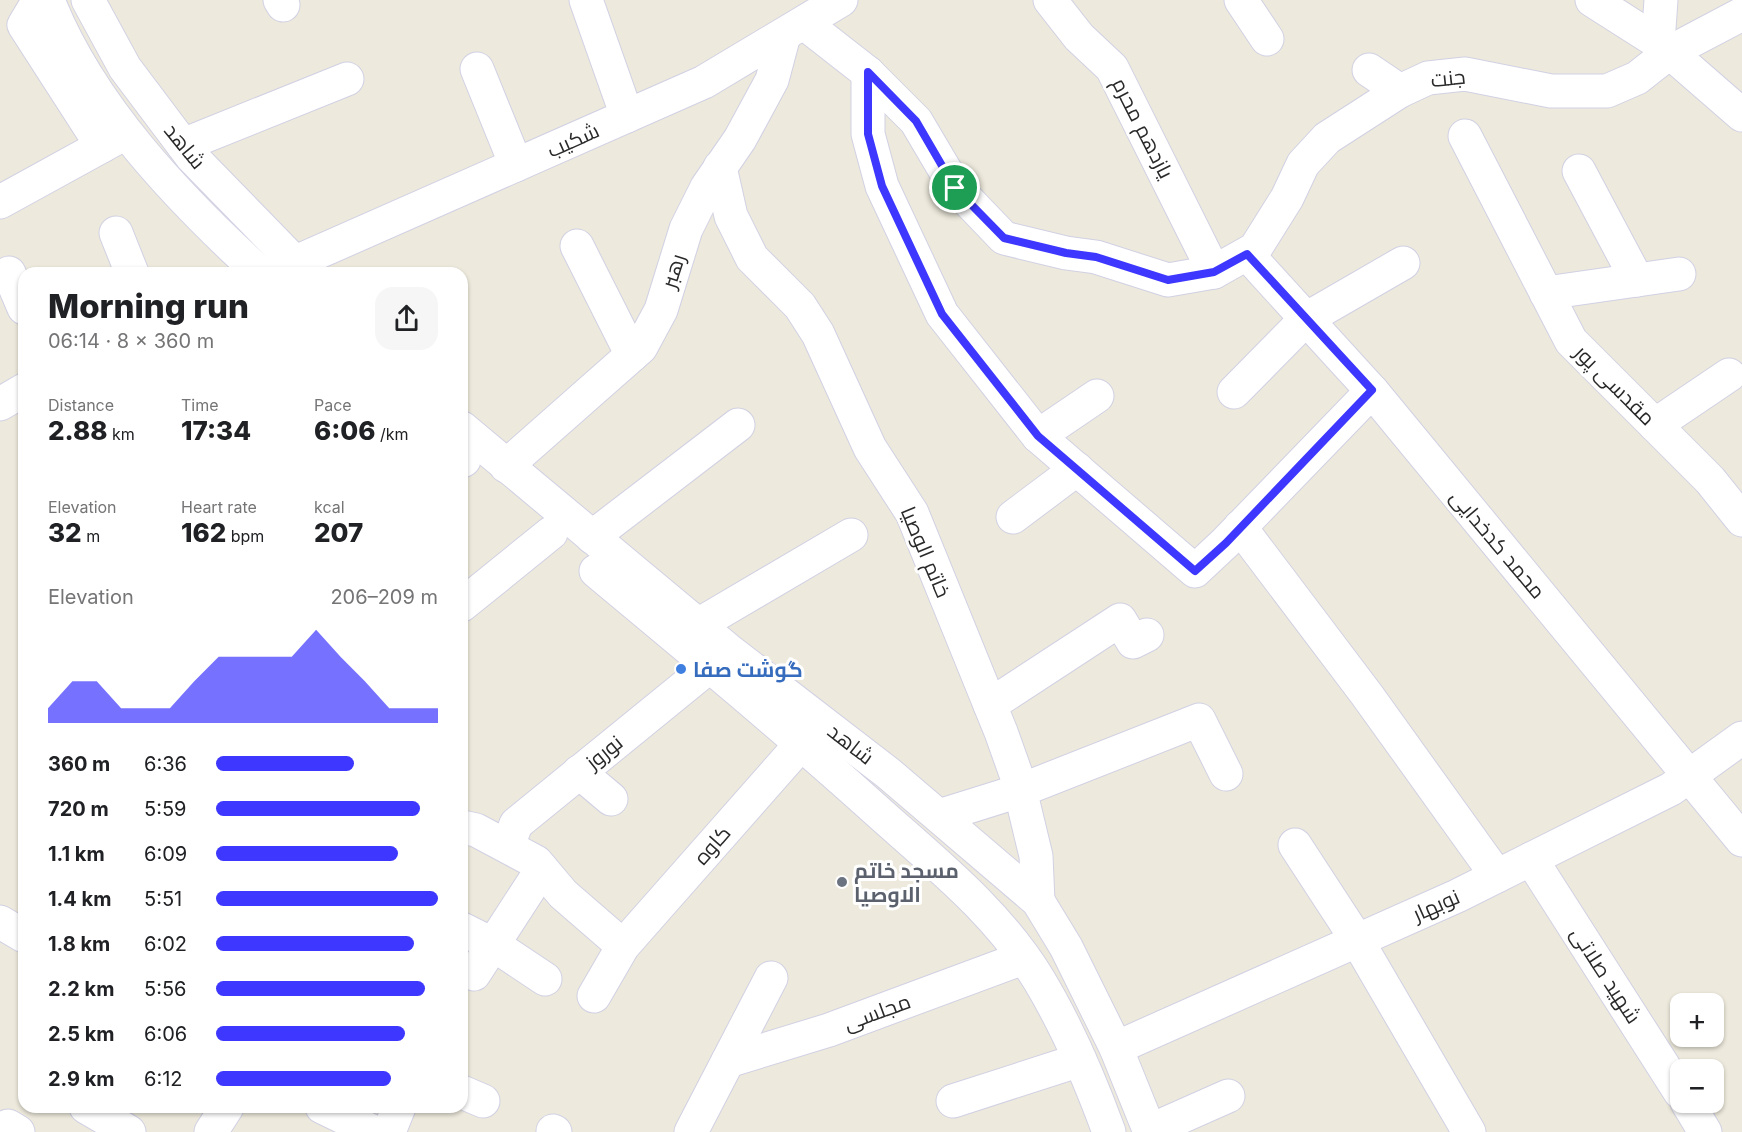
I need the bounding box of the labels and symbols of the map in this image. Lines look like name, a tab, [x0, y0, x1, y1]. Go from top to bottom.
street label: جنت	[1429, 64, 1467, 92]
street label: یازدهم محرم	[1105, 74, 1179, 184]
street label: شکیب	[543, 117, 603, 163]
street label: شاهد	[159, 118, 211, 174]
pin	[929, 162, 980, 213]
street label: رهبر	[655, 251, 690, 292]
street label: مقدسی پور	[1568, 339, 1660, 432]
street label: محمد کدخدایی	[1444, 484, 1551, 604]
street label: خاتم الوصیا	[894, 503, 956, 602]
place label: گوشت صفا	[693, 657, 803, 683]
marker: گوشت صفا	[674, 662, 688, 676]
street label: شاهد	[823, 718, 879, 770]
street label: نوروز	[580, 730, 628, 775]
street label: کاوه	[688, 821, 736, 869]
place label: مسجد خاتم الاوصیا	[854, 858, 959, 908]
marker: مسجد خاتم الاوصیا	[835, 875, 849, 889]
street label: نوبهار	[1408, 884, 1464, 928]
street label: شهید صلاتی	[1565, 922, 1646, 1028]
street label: مجلسی	[840, 988, 914, 1037]

